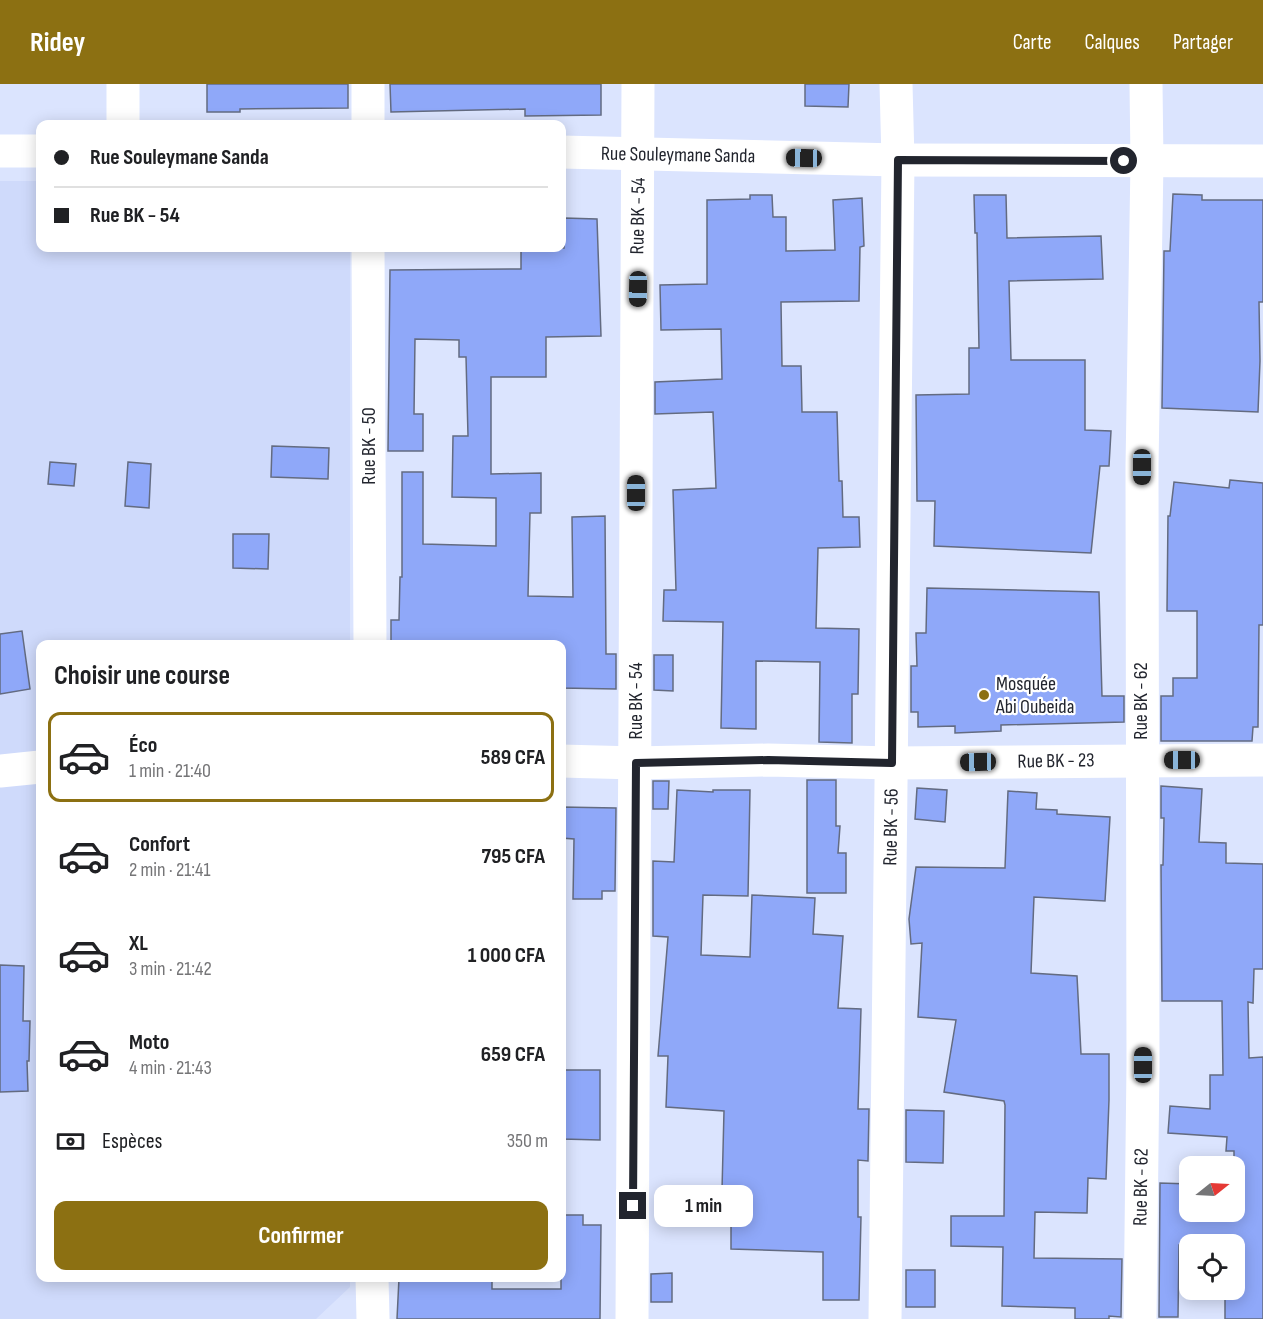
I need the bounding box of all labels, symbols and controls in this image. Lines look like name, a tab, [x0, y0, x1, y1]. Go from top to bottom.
text: Ridey	[30, 26, 85, 59]
text: Carte	[1013, 30, 1052, 55]
text: Calques	[1085, 30, 1140, 55]
text: Partager	[1173, 30, 1233, 55]
street label: Rue Souleymane Sanda	[601, 142, 755, 168]
text: Rue Souleymane Sanda	[90, 144, 269, 171]
route start	[1110, 147, 1137, 174]
car	[786, 149, 822, 167]
street label: Rue BK - 54	[625, 177, 651, 255]
text: Rue BK - 54	[90, 202, 180, 229]
car	[629, 271, 647, 307]
street label: Rue BK - 50	[357, 407, 381, 485]
car	[1133, 449, 1151, 485]
car	[627, 475, 645, 511]
text: Choisir une course	[54, 660, 230, 692]
street label: Rue BK - 62	[1129, 662, 1153, 740]
street label: Rue BK - 54	[624, 663, 648, 739]
place label: Mosquée Abi Oubeida	[995, 672, 1074, 719]
marker: Mosquée Abi Oubeida	[977, 688, 991, 702]
icon: car	[57, 730, 111, 784]
text: Éco	[129, 732, 157, 759]
text: 589 CFA	[481, 744, 545, 771]
street label: Rue BK - 23	[1017, 748, 1095, 774]
car	[1164, 751, 1200, 769]
car	[960, 753, 996, 771]
text: 1 min · 21:40	[129, 759, 211, 783]
street label: Rue BK - 56	[878, 788, 904, 866]
icon: car	[57, 829, 111, 883]
text: Confort	[129, 831, 190, 858]
text: 795 CFA	[482, 843, 545, 870]
text: 2 min · 21:41	[129, 858, 210, 882]
icon: car	[57, 928, 111, 982]
text: XL	[129, 930, 148, 957]
text: 1 000 CFA	[468, 942, 545, 969]
text: 3 min · 21:42	[129, 957, 212, 981]
icon: car	[57, 1027, 111, 1081]
text: Moto	[129, 1029, 169, 1056]
text: 659 CFA	[481, 1041, 545, 1068]
car	[1134, 1047, 1152, 1083]
text: 4 min · 21:43	[129, 1056, 212, 1080]
icon: cash	[54, 1125, 87, 1158]
text: Espèces	[102, 1128, 162, 1155]
text: 350 m	[507, 1129, 548, 1153]
street label: Rue BK - 62	[1128, 1148, 1154, 1226]
north arrow	[1179, 1156, 1245, 1222]
map controls	[1179, 1156, 1245, 1300]
callout: 1 min	[654, 1185, 753, 1227]
route end	[619, 1192, 646, 1219]
text: 1 min	[685, 1194, 722, 1218]
button: Confirmer	[54, 1201, 548, 1270]
button: locate	[1179, 1234, 1245, 1300]

